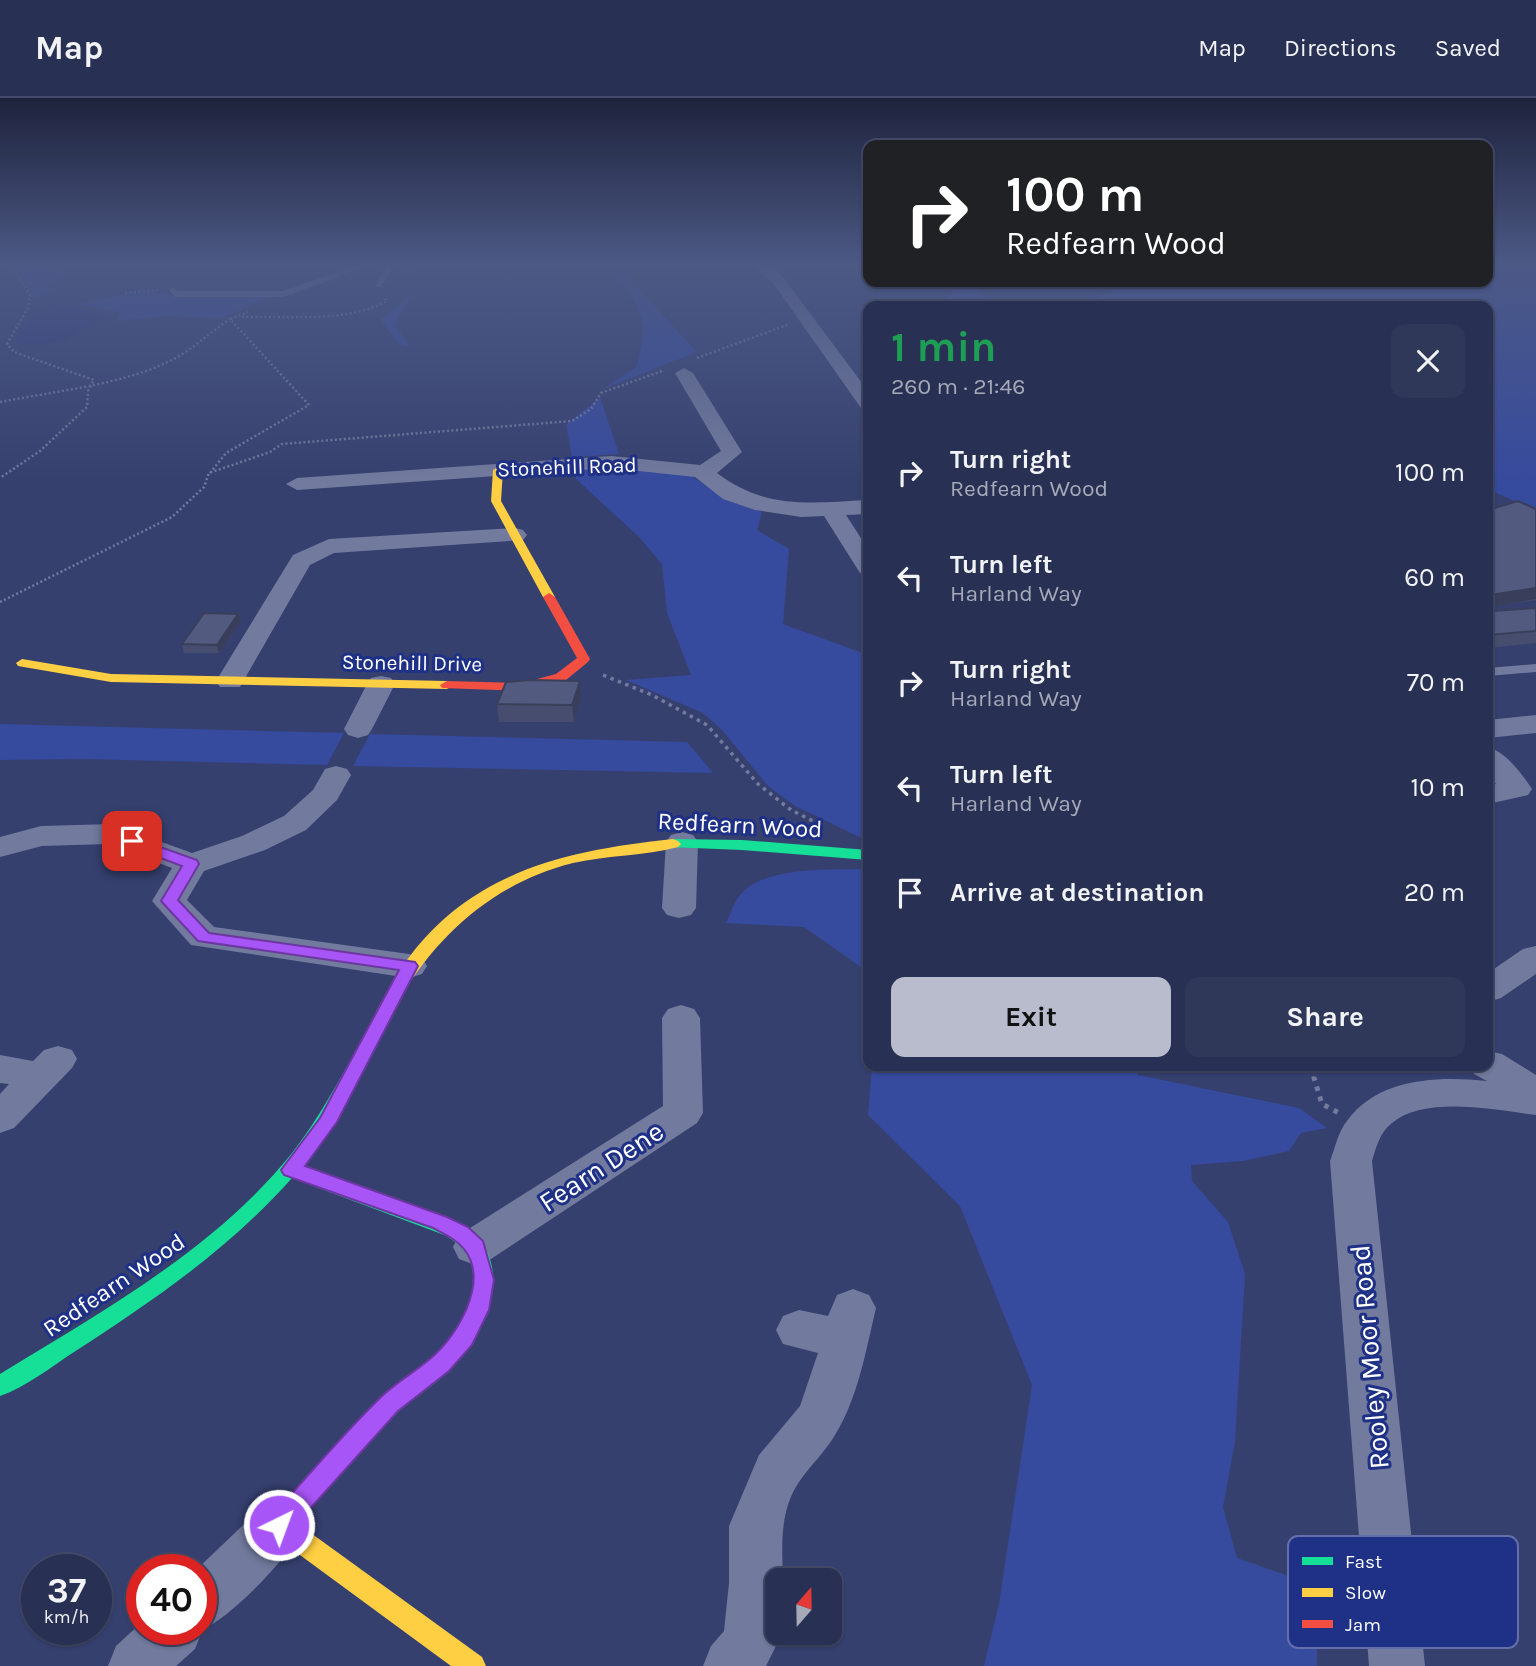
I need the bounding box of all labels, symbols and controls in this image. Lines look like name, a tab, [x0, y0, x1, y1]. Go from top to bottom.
text: Map	[35, 29, 103, 67]
text: Map	[1198, 34, 1246, 62]
text: Directions	[1284, 34, 1397, 62]
text: Saved	[1435, 34, 1501, 62]
text: 100 m	[1006, 166, 1144, 223]
icon: right	[891, 168, 982, 259]
text: Redfearn Wood	[1006, 225, 1226, 262]
text: 1 min	[891, 322, 996, 372]
button: close	[1391, 324, 1465, 398]
text: 260 m · 21:46	[891, 373, 1025, 400]
text: Turn right	[950, 444, 1071, 475]
street label: Stonehill Road	[497, 453, 637, 481]
icon: right	[891, 454, 929, 492]
text: 100 m	[1395, 457, 1465, 488]
text: Redfearn Wood	[950, 475, 1108, 502]
text: Turn left	[950, 549, 1052, 580]
icon: left	[891, 559, 929, 597]
text: 60 m	[1404, 562, 1465, 593]
text: Harland Way	[950, 580, 1082, 607]
street label: Stonehill Drive	[342, 650, 482, 676]
text: Turn right	[950, 654, 1071, 685]
icon: right	[891, 664, 929, 702]
text: 70 m	[1407, 667, 1465, 698]
text: Harland Way	[950, 685, 1082, 712]
text: Turn left	[950, 759, 1052, 790]
icon: left	[891, 769, 929, 807]
text: 10 m	[1410, 772, 1465, 803]
text: Harland Way	[950, 790, 1082, 817]
street label: Redfearn Wood	[657, 807, 823, 843]
pin	[102, 811, 162, 871]
icon: arrive	[113, 822, 151, 860]
icon: arrive	[891, 874, 929, 912]
text: Arrive at destination	[950, 877, 1204, 908]
text: 20 m	[1404, 877, 1465, 908]
button: Exit	[891, 977, 1171, 1057]
button: Share	[1185, 977, 1465, 1057]
street label: Fearn Dene	[533, 1114, 670, 1219]
street label: Redfearn Wood	[38, 1227, 190, 1343]
street label: Rooley Moor Road	[1343, 1243, 1396, 1471]
position arrow	[242, 1488, 316, 1562]
legend	[1288, 1536, 1518, 1648]
text: Fast	[1345, 1551, 1382, 1573]
speed limit sign: 40	[126, 1554, 217, 1645]
north arrow	[765, 1568, 842, 1645]
map controls	[765, 1568, 842, 1645]
text: 37	[47, 1570, 86, 1611]
text: Slow	[1345, 1582, 1386, 1604]
text: km/h	[44, 1606, 89, 1628]
text: Jam	[1345, 1614, 1381, 1636]

